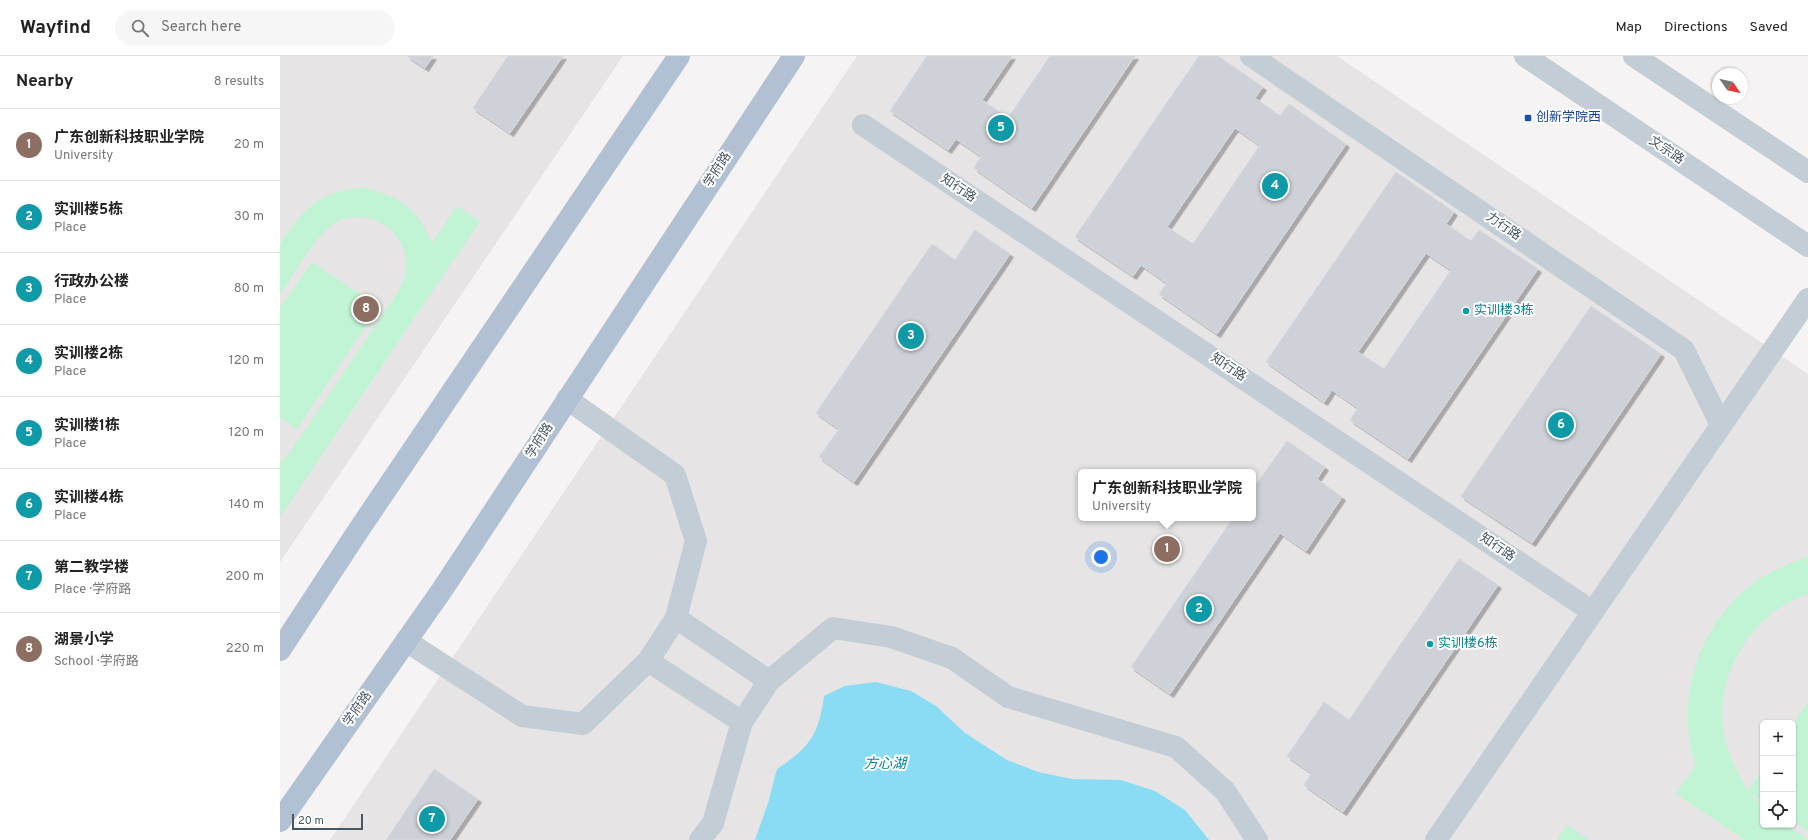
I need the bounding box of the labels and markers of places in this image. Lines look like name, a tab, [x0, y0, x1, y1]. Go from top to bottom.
place label: 创新学院西	[1536, 109, 1601, 126]
pin: 5	[988, 113, 1014, 143]
marker: 创新学院西	[1523, 113, 1533, 123]
pin: 4	[1262, 171, 1288, 201]
pin: 8	[353, 294, 379, 324]
place label: 实训楼3栋	[1474, 302, 1534, 319]
marker: 实训楼3栋	[1461, 306, 1471, 316]
pin: 3	[898, 321, 924, 351]
pin: 6	[1548, 410, 1574, 440]
pin: 1	[1154, 534, 1180, 564]
pin: 2	[1186, 594, 1212, 624]
place label: 实训楼6栋	[1438, 635, 1498, 652]
marker: 实训楼6栋	[1425, 639, 1435, 649]
pin: 7	[419, 804, 445, 834]

